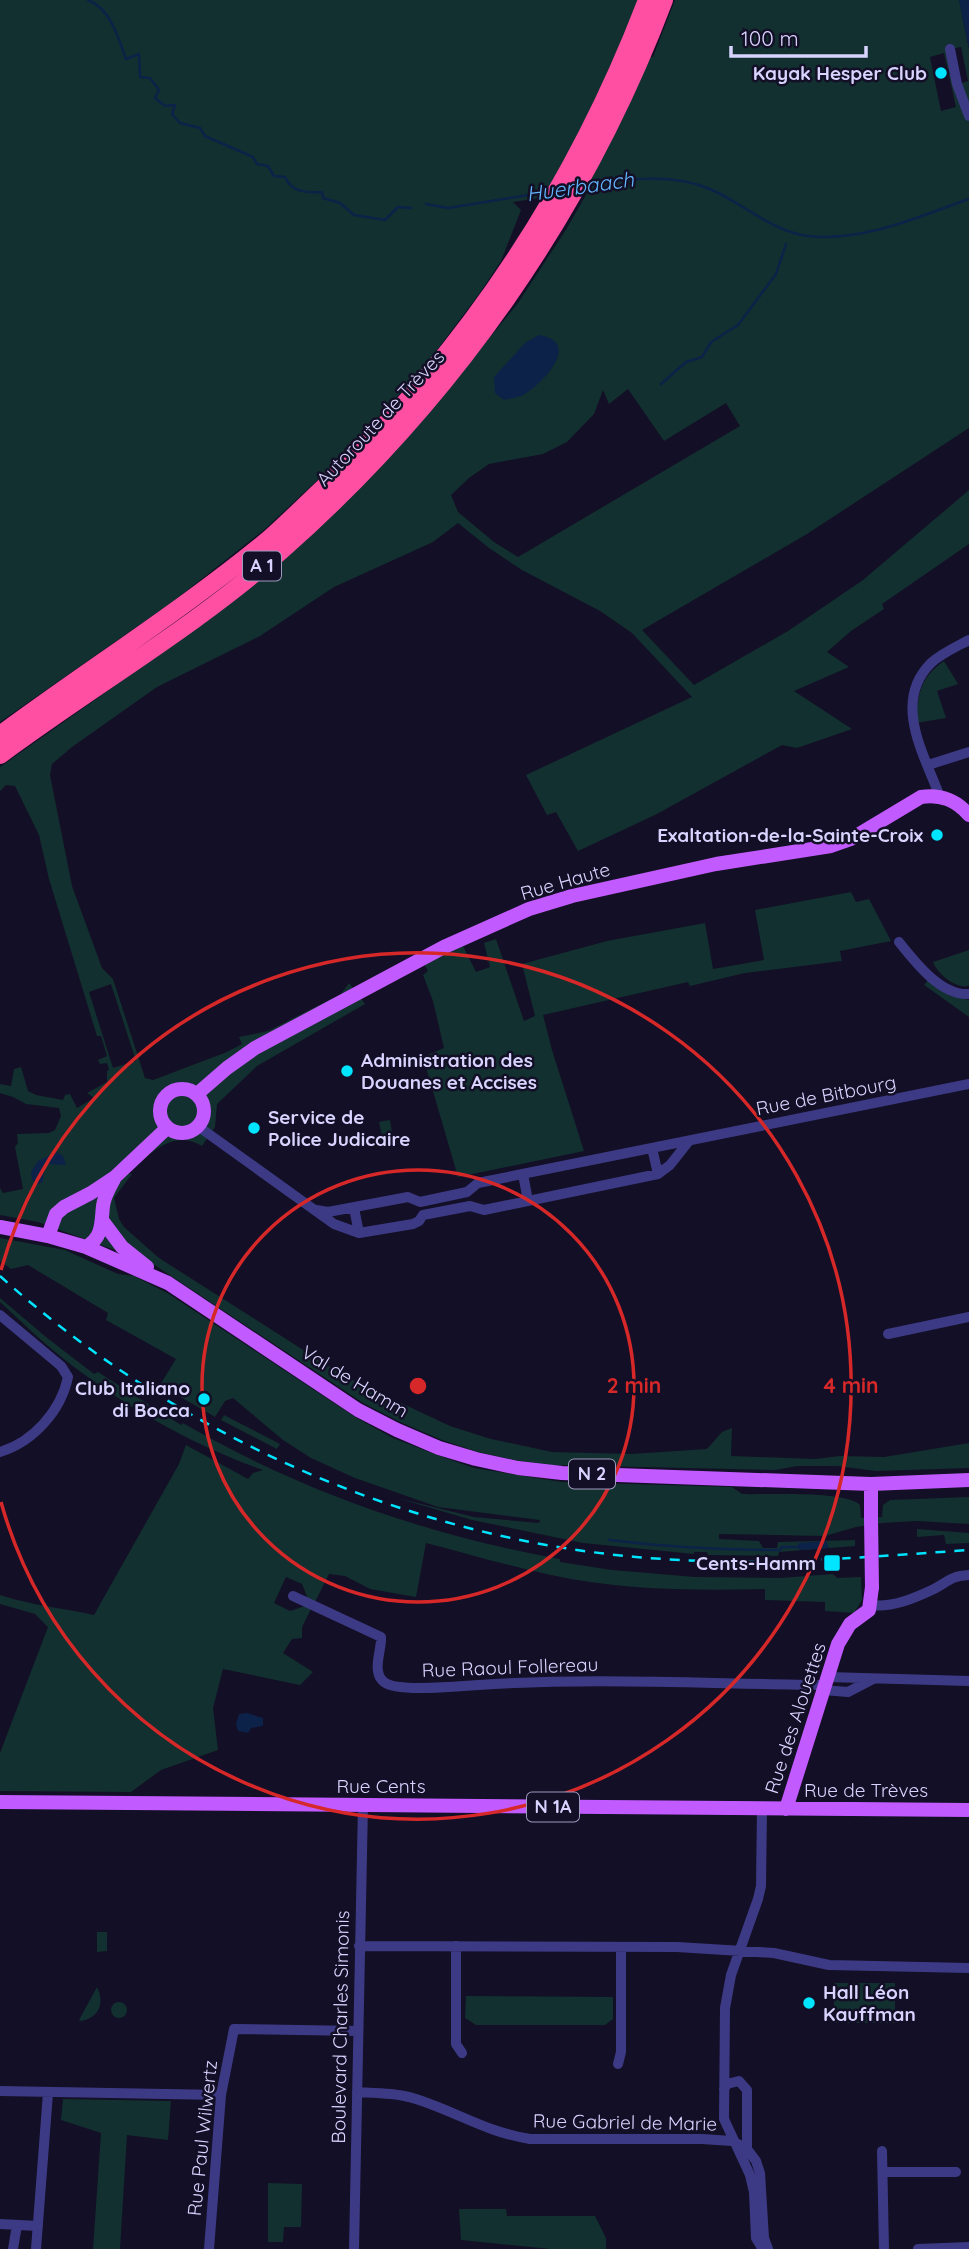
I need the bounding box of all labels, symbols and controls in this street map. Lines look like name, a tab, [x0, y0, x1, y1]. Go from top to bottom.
scale bar	[731, 14, 866, 58]
text: 100 m	[741, 25, 799, 51]
place label: Kayak Hesper Club	[753, 61, 927, 85]
marker: Kayak Hesper Club	[933, 65, 949, 81]
water label: Huerbaach	[524, 165, 636, 206]
street label: Autoroute de Trèves	[311, 345, 449, 491]
road number: A 1	[243, 552, 281, 580]
place label: Exaltation-de-la-Sainte-Croix	[657, 823, 923, 847]
marker: Exaltation-de-la-Sainte-Croix	[929, 827, 945, 843]
street label: Rue Haute	[517, 857, 613, 905]
place label: Administration des Douanes et Accises	[361, 1048, 537, 1094]
marker: Administration des Douanes et Accises	[339, 1063, 355, 1079]
street label: Rue de Bitbourg	[754, 1070, 898, 1120]
place label: Service de Police Judicaire	[268, 1105, 411, 1151]
marker: Service de Police Judicaire	[246, 1120, 262, 1136]
street label: Val de Hamm	[297, 1340, 413, 1422]
text: 2 min	[607, 1372, 661, 1398]
text: 4 min	[823, 1372, 879, 1398]
centre of rings	[406, 1374, 430, 1398]
place label: Club Italiano di Bocca	[75, 1376, 190, 1422]
marker: Club Italiano di Bocca	[196, 1391, 212, 1407]
road number: N 2	[569, 1460, 615, 1489]
place label: Cents-Hamm	[696, 1551, 816, 1575]
marker: Cents-Hamm	[822, 1553, 842, 1573]
street label: Rue des Alouettes	[759, 1639, 831, 1797]
street label: Rue Raoul Follereau	[421, 1652, 599, 1682]
street label: Rue Cents	[336, 1774, 426, 1798]
street label: Rue de Trèves	[804, 1778, 928, 1802]
road number: N 1A	[527, 1793, 579, 1822]
street label: Boulevard Charles Simonis	[326, 1910, 354, 2144]
place label: Hall Léon Kauffman	[823, 1980, 916, 2026]
marker: Hall Léon Kauffman	[801, 1995, 817, 2011]
street label: Rue Paul Wilwertz	[182, 2059, 222, 2217]
street label: Rue Gabriel de Marie	[533, 2108, 717, 2136]

